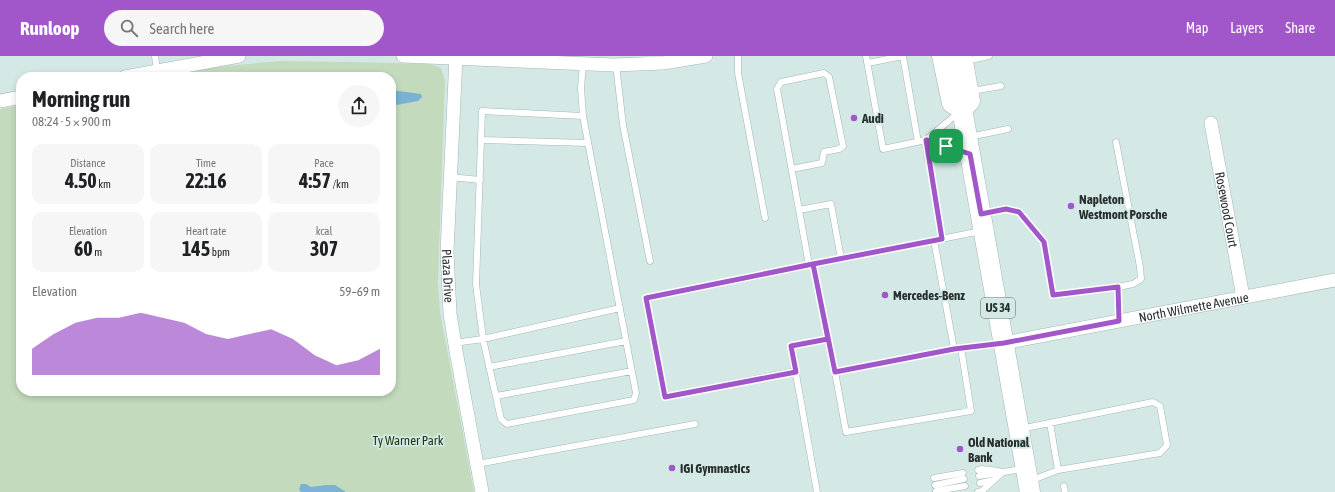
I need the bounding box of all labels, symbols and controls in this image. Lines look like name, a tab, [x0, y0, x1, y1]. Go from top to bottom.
search box	[104, 10, 384, 46]
text: Runloop	[20, 17, 80, 39]
icon: search	[118, 17, 140, 39]
text: Search here	[150, 20, 214, 37]
text: Map	[1186, 20, 1208, 36]
text: Layers	[1230, 20, 1263, 36]
text: Share	[1285, 20, 1315, 36]
button: share	[338, 85, 380, 127]
text: Morning run	[32, 86, 130, 112]
place label: Audi	[861, 111, 884, 126]
marker: Audi	[849, 113, 859, 123]
text: 08:24 · 5 × 900 m	[32, 114, 111, 129]
pin	[929, 129, 963, 163]
icon: arrive	[935, 135, 957, 157]
text: Distance	[70, 157, 106, 169]
text: Time	[196, 157, 216, 169]
text: Pace	[314, 157, 334, 169]
text: 4.50	[65, 169, 97, 192]
text: 22:16	[185, 169, 227, 192]
text: 4:57	[299, 169, 331, 192]
street label: Rosewood Court	[1212, 171, 1241, 249]
text: km	[97, 178, 111, 190]
text: /km	[331, 178, 349, 190]
place label: Napleton Westmont Porsche	[1078, 192, 1167, 222]
marker: Napleton Westmont Porsche	[1066, 201, 1076, 211]
text: Elevation	[69, 225, 107, 237]
text: Heart rate	[186, 225, 226, 237]
text: kcal	[316, 225, 332, 237]
text: 60	[74, 237, 93, 260]
text: 145	[182, 237, 210, 260]
text: 307	[310, 237, 338, 260]
text: m	[93, 246, 102, 258]
text: bpm	[210, 246, 230, 258]
street label: Plaza Drive	[439, 249, 456, 303]
text: Elevation	[32, 284, 77, 299]
text: 59–69 m	[339, 284, 380, 299]
place label: Mercedes-Benz	[893, 288, 965, 303]
marker: Mercedes-Benz	[880, 290, 890, 300]
street label: North Wilmette Avenue	[1137, 290, 1250, 325]
road number: US 34	[981, 298, 1015, 318]
park label: Ty Warner Park	[373, 433, 444, 448]
place label: Old National Bank	[968, 435, 1030, 465]
marker: Old National Bank	[955, 444, 965, 454]
place label: IGI Gymnastics	[680, 461, 750, 476]
marker: IGI Gymnastics	[667, 463, 677, 473]

